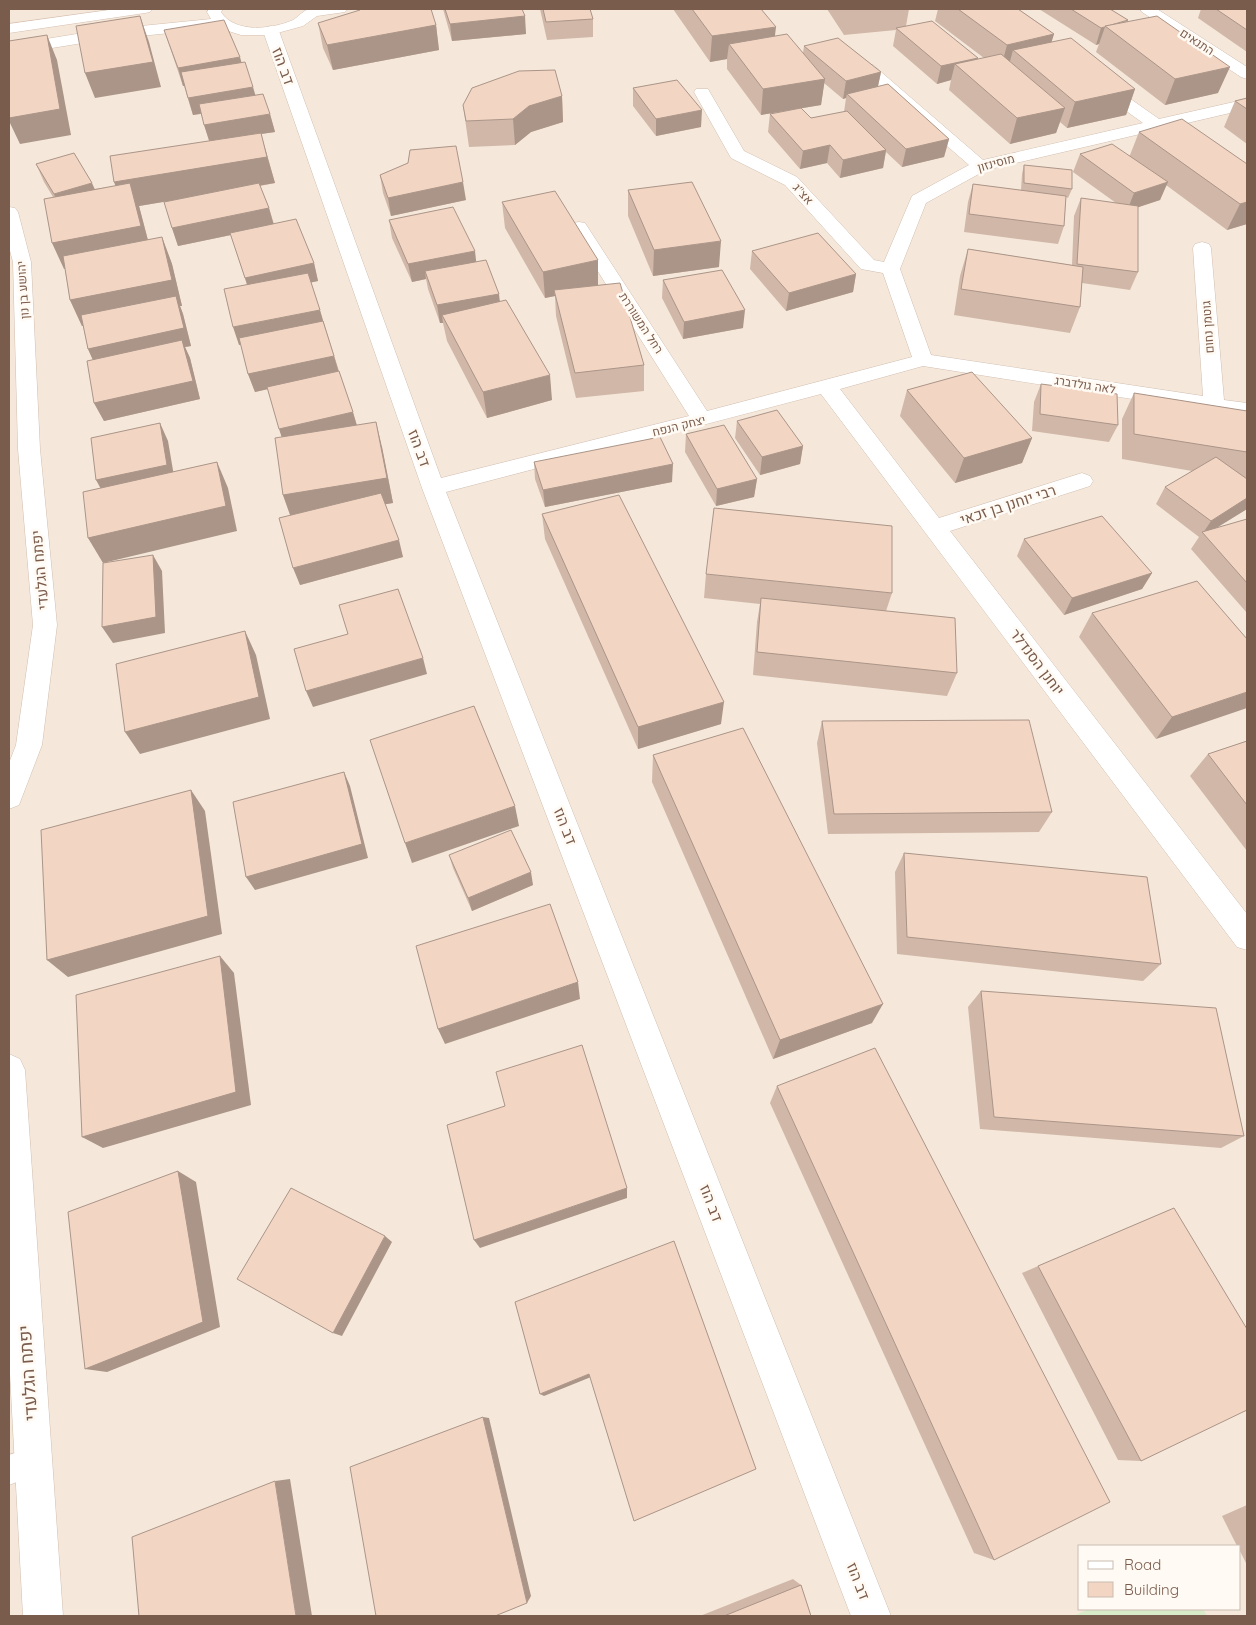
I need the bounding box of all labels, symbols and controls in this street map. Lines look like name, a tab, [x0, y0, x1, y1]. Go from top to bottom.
street label: התנאים	[1177, 25, 1217, 58]
street label: דב הוז	[268, 45, 299, 87]
street label: מוסינזון	[976, 150, 1016, 175]
street label: אצ"ג	[790, 180, 817, 208]
street label: יהושע בן נון	[13, 260, 32, 320]
street label: רחל המשוררת	[616, 289, 667, 356]
street label: גוטמן נחום	[1198, 300, 1217, 354]
street label: לאה גולדברג	[1053, 372, 1117, 397]
street label: יצחק הנפח	[651, 412, 707, 439]
street label: דב הוז	[404, 427, 435, 469]
street label: רבי יוחנן בן זכאי	[958, 480, 1058, 529]
street label: יפתח הגלעדי	[27, 529, 52, 611]
street label: יוחנן הסנדלר	[1006, 625, 1069, 699]
street label: דב הוז	[550, 805, 581, 847]
street label: דב הוז	[696, 1182, 727, 1224]
street label: יפתח הגלעדי	[13, 1324, 42, 1422]
legend	[1078, 1545, 1241, 1610]
text: Road	[1124, 1555, 1161, 1574]
street label: דב הוז	[843, 1560, 874, 1602]
text: Building	[1124, 1580, 1179, 1599]

